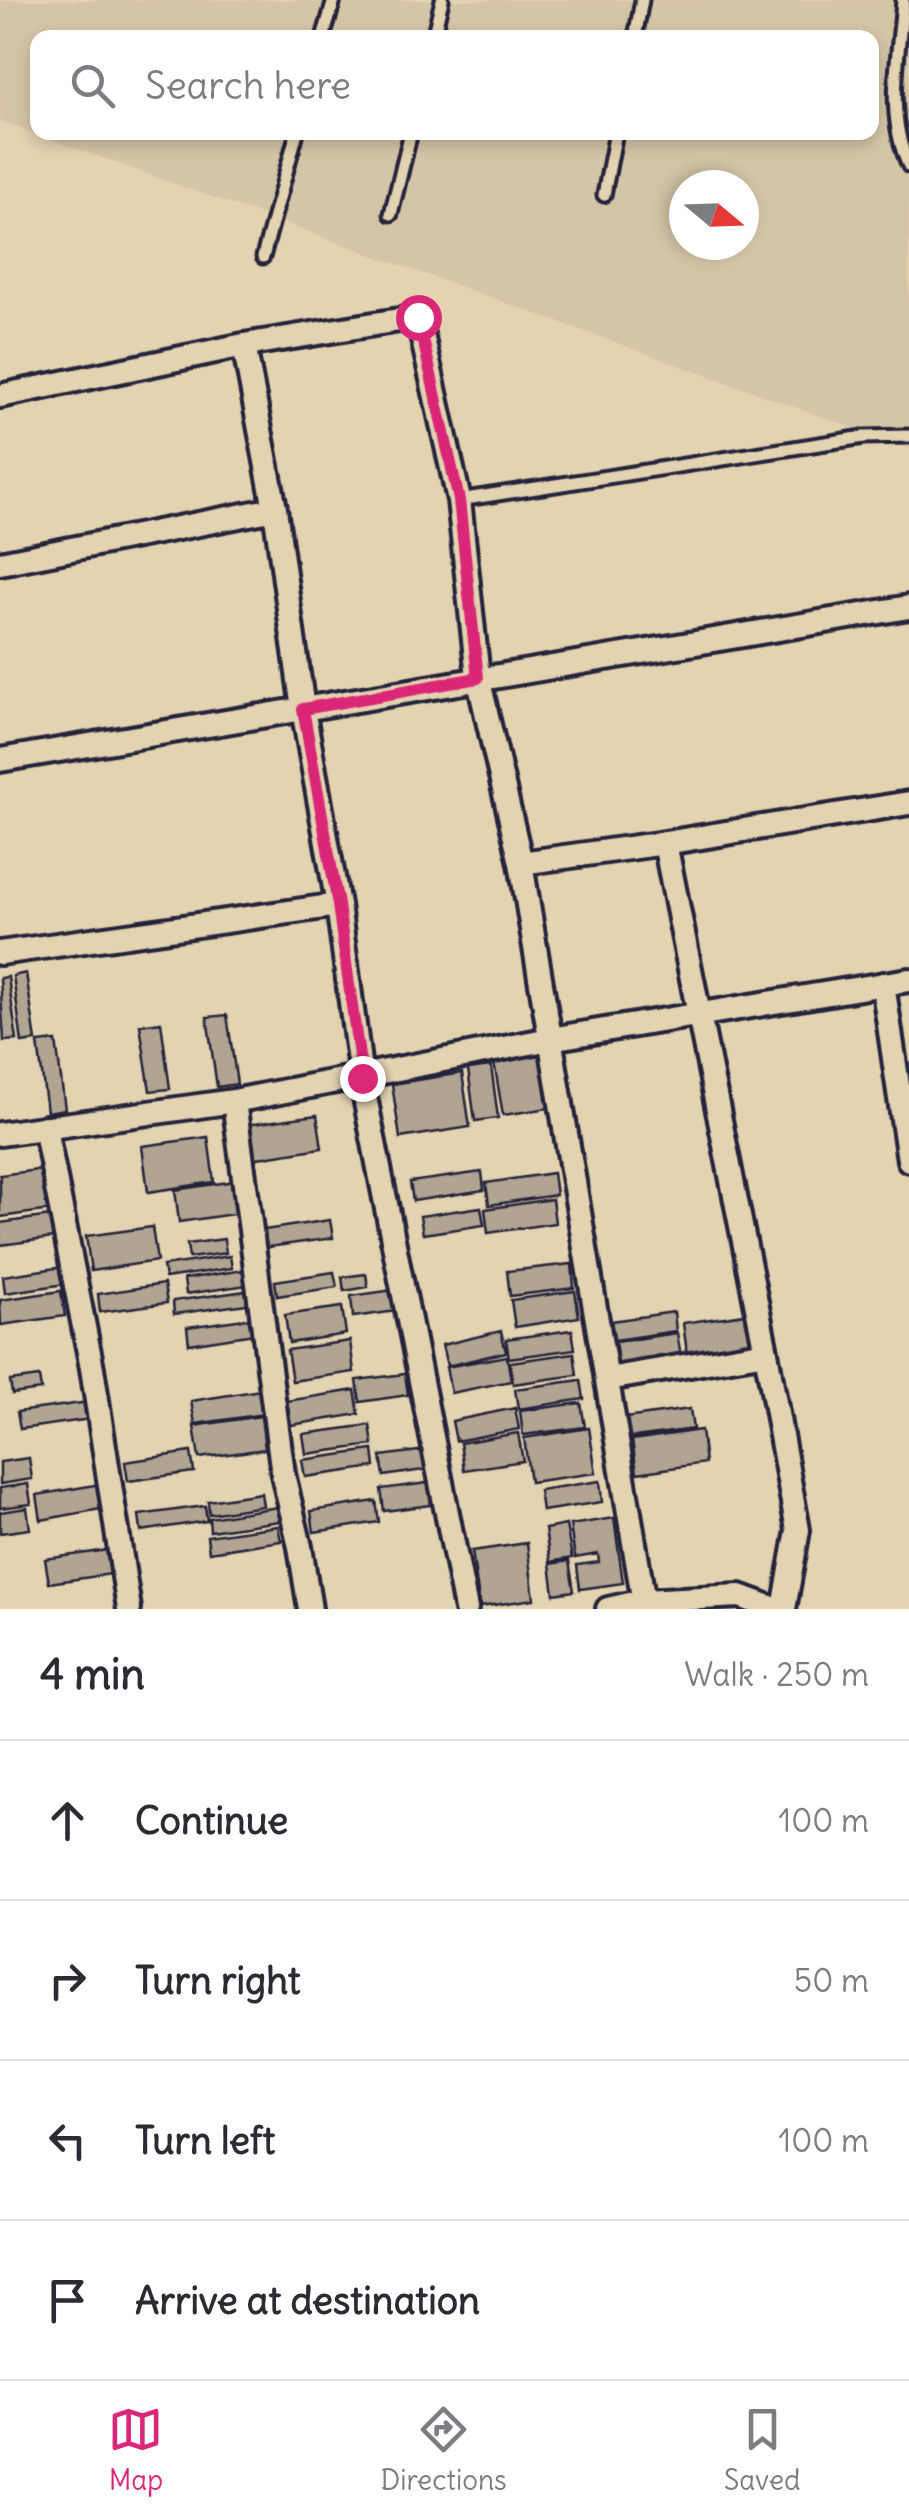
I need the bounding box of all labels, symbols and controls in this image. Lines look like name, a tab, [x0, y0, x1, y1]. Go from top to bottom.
search box	[30, 30, 879, 140]
icon: search	[65, 58, 120, 113]
text: Search here	[145, 62, 351, 109]
north arrow	[669, 170, 759, 260]
route start	[396, 295, 442, 341]
route end	[340, 1056, 386, 1102]
text: 4 min	[40, 1648, 145, 1700]
text: Walk · 250 m	[684, 1654, 869, 1695]
icon: ahead	[40, 1793, 95, 1848]
text: Continue	[135, 1797, 288, 1844]
text: 100 m	[779, 1800, 869, 1841]
icon: right	[40, 1953, 95, 2008]
text: Turn right	[135, 1957, 301, 2004]
text: 50 m	[794, 1960, 869, 2001]
icon: left	[40, 2113, 95, 2168]
text: Turn left	[135, 2117, 275, 2164]
text: 100 m	[779, 2120, 869, 2161]
icon: arrive	[40, 2273, 95, 2328]
text: Arrive at destination	[135, 2277, 480, 2324]
tab: Map	[108, 2402, 163, 2498]
tab: Directions	[380, 2402, 507, 2498]
tab: Saved	[724, 2402, 801, 2498]

